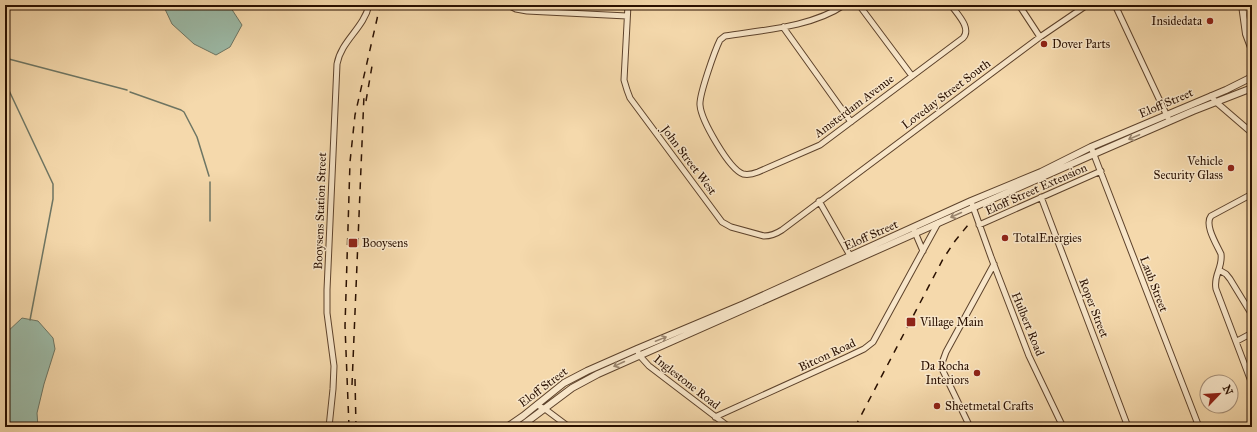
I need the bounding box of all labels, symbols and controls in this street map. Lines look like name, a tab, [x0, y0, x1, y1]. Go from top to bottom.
place label: Insidedata	[1151, 14, 1203, 28]
marker: Insidedata	[1205, 16, 1215, 26]
place label: Dover Parts	[1052, 37, 1110, 51]
marker: Dover Parts	[1039, 39, 1049, 49]
street label: Loveday Street South	[899, 56, 993, 132]
street label: Amsterdam Avenue	[811, 72, 897, 141]
street label: Eloff Street	[1137, 85, 1196, 121]
street label: John Street West	[656, 121, 720, 199]
one-way arrow	[1128, 133, 1140, 141]
street label: Booysens Station Street	[311, 151, 329, 270]
place label: Vehicle Security Glass	[1154, 154, 1223, 182]
street label: Eloff Street Extension	[983, 160, 1090, 218]
marker: Vehicle Security Glass	[1226, 163, 1236, 173]
one-way arrow	[950, 212, 962, 219]
street label: Eloff Street	[842, 217, 901, 253]
place label: TotalEnergies	[1013, 231, 1082, 246]
marker: TotalEnergies	[1000, 233, 1010, 243]
place label: Booysens	[362, 236, 408, 250]
marker: Booysens	[347, 237, 359, 249]
street label: Laub Street	[1137, 254, 1171, 315]
street label: Roper Street	[1076, 276, 1112, 340]
street label: Hulbert Road	[1009, 290, 1047, 358]
place label: Village Main	[919, 315, 984, 330]
marker: Village Main	[905, 316, 917, 328]
one-way arrow	[654, 335, 666, 342]
street label: Bitcon Road	[796, 336, 858, 374]
street label: Inglestone Road	[651, 352, 723, 413]
place label: Da Rocha Interiors	[921, 359, 970, 387]
one-way arrow	[614, 361, 626, 368]
street label: Eloff Street	[516, 364, 571, 410]
marker: Da Rocha Interiors	[972, 368, 982, 378]
north arrow	[1199, 374, 1239, 414]
text: N	[1220, 383, 1236, 398]
place label: Sheetmetal Crafts	[945, 399, 1033, 413]
marker: Sheetmetal Crafts	[932, 401, 942, 411]

